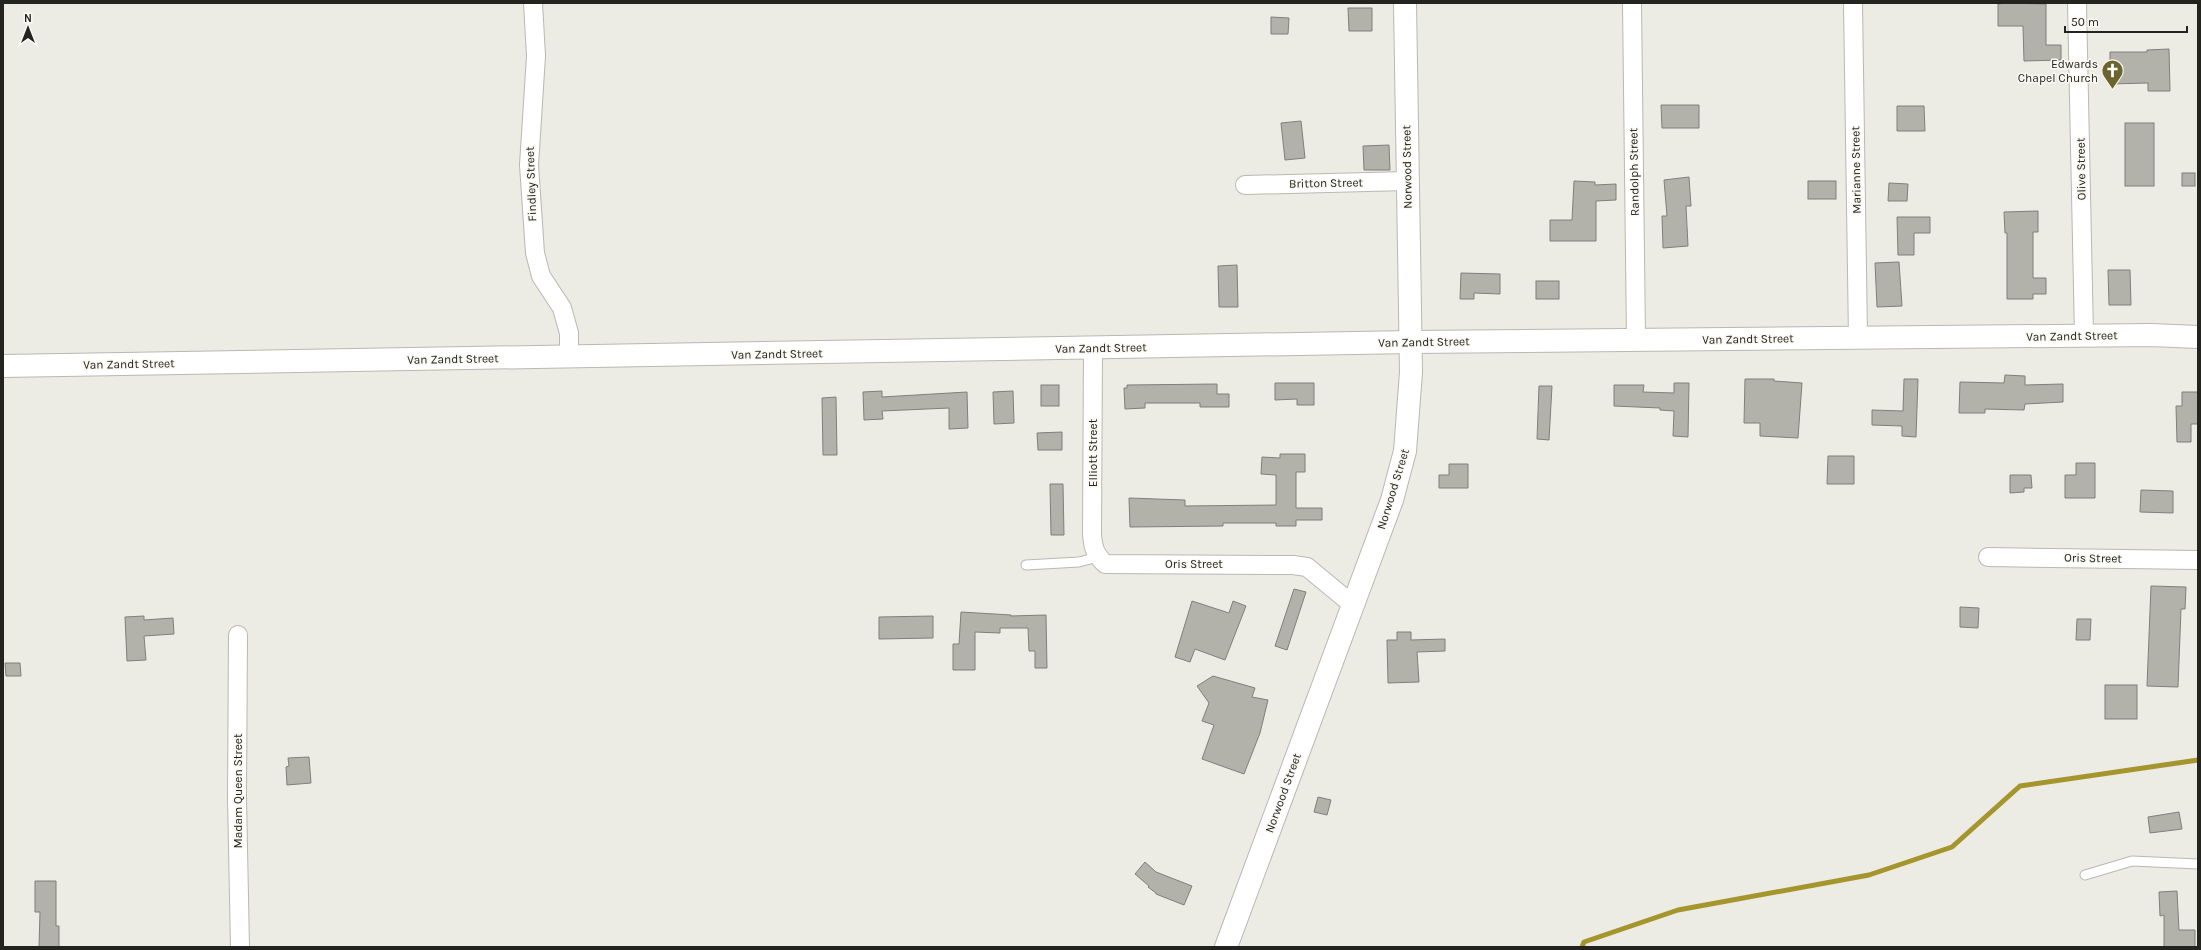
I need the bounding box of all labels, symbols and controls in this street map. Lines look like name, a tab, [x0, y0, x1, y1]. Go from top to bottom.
north arrow	[8, 8, 48, 48]
scale bar	[2065, 8, 2187, 34]
text: N	[24, 12, 32, 25]
text: 50 m	[2071, 15, 2099, 29]
place label: Edwards Chapel Church	[2018, 57, 2098, 85]
church icon: Edwards Chapel Church	[2100, 58, 2126, 91]
street label: Norwood Street	[1399, 124, 1415, 209]
street label: Marianne Street	[1848, 126, 1864, 214]
street label: Randolph Street	[1626, 127, 1642, 216]
street label: Olive Street	[2073, 137, 2089, 200]
street label: Findley Street	[523, 146, 539, 222]
street label: Britton Street	[1289, 175, 1364, 191]
street label: Van Zandt Street	[2026, 328, 2118, 344]
street label: Van Zandt Street	[1702, 331, 1794, 347]
street label: Van Zandt Street	[1378, 334, 1470, 350]
street label: Van Zandt Street	[1055, 340, 1147, 356]
street label: Van Zandt Street	[731, 346, 823, 362]
street label: Van Zandt Street	[407, 351, 499, 367]
street label: Van Zandt Street	[83, 356, 175, 372]
street label: Elliott Street	[1086, 418, 1100, 487]
street label: Norwood Street	[1374, 446, 1412, 531]
street label: Oris Street	[2064, 550, 2122, 566]
street label: Oris Street	[1165, 557, 1223, 571]
street label: Madam Queen Street	[231, 733, 245, 849]
street label: Norwood Street	[1262, 751, 1304, 835]

